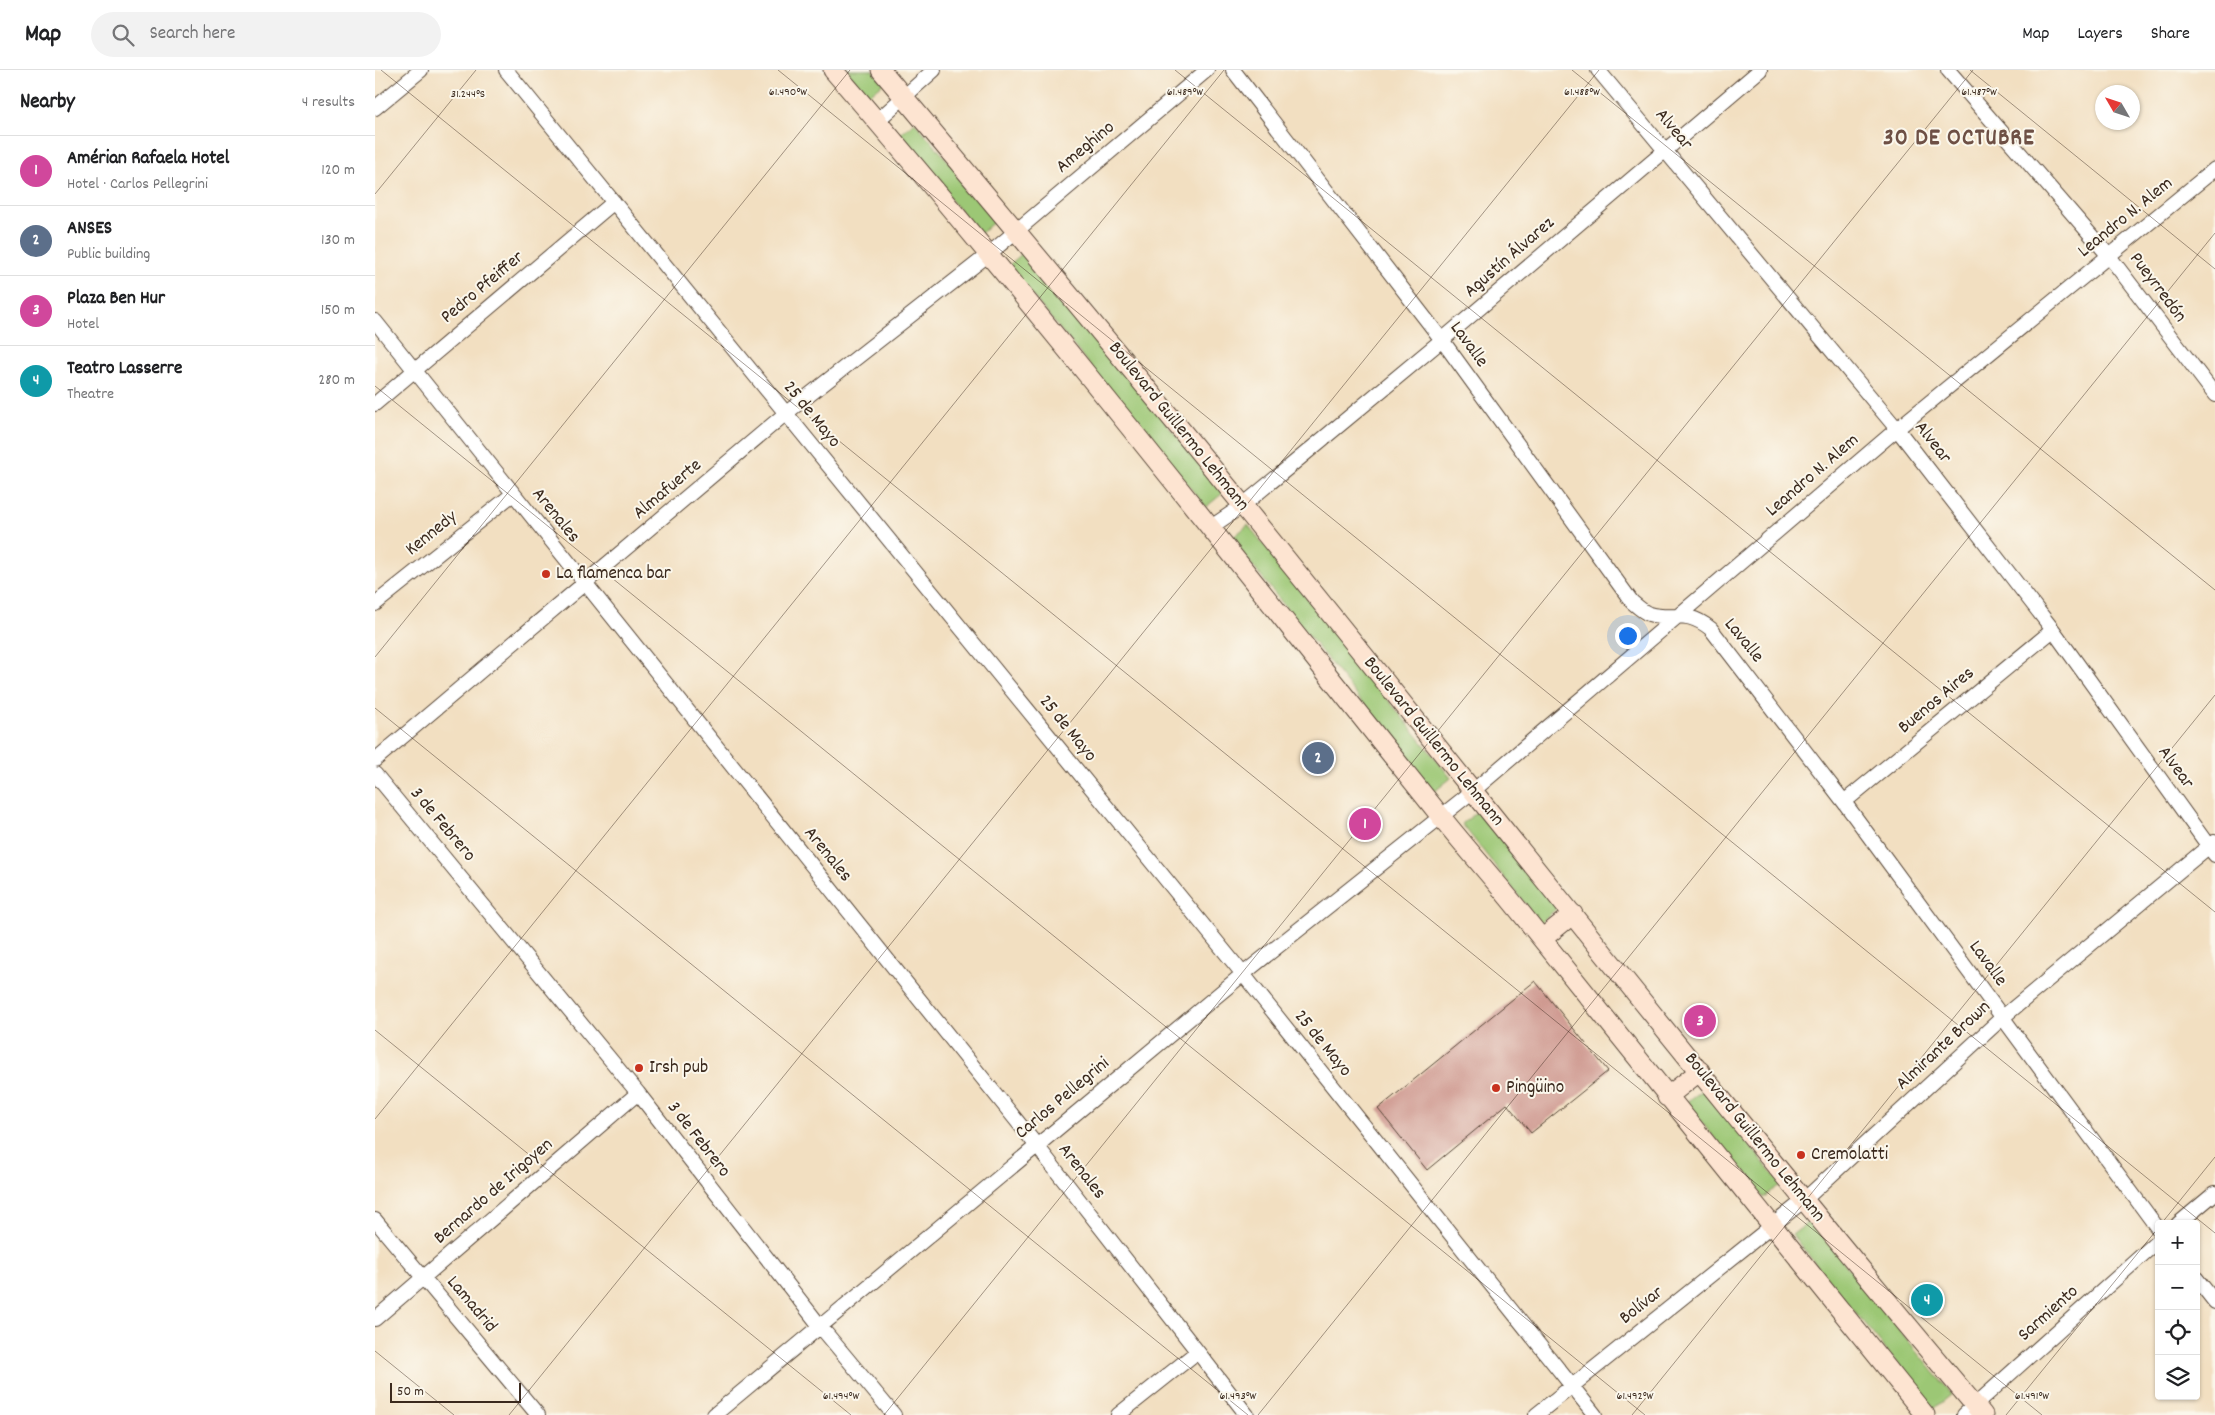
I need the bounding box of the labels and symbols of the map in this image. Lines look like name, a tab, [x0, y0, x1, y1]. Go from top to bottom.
text: 61.490°W	[769, 84, 807, 101]
text: 61.489°W	[1167, 84, 1203, 101]
text: 61.488°W	[1564, 84, 1600, 101]
text: 61.487°W	[1961, 84, 1997, 101]
north arrow	[2095, 85, 2140, 130]
text: 31.244°S	[451, 86, 485, 103]
street label: Alvear	[1648, 103, 1698, 157]
street label: Ameghino	[1051, 115, 1121, 181]
district label: 30 DE OCTUBRE	[1883, 122, 2035, 156]
street label: Leandro N. Alem	[2073, 171, 2179, 265]
street label: Agustín Álvarez	[1459, 211, 1561, 305]
street label: Pedro Pfeiffer	[436, 245, 530, 331]
street label: Pueyrredón	[2122, 247, 2192, 329]
street label: Lavalle	[1442, 316, 1494, 374]
street label: Boulevard Guillermo Lehmann	[1101, 336, 1255, 518]
street label: 25 de Mayo	[776, 376, 846, 454]
street label: Alvear	[1907, 416, 1957, 470]
street label: Leandro N. Alem	[1760, 428, 1866, 524]
street label: Almafuerte	[628, 453, 708, 527]
street label: Arenales	[524, 482, 586, 550]
street label: Kennedy	[400, 505, 464, 563]
place label: La flamenca bar	[556, 561, 671, 588]
marker: La flamenca bar	[540, 568, 552, 580]
street label: Lavalle	[1716, 613, 1770, 669]
your location	[1615, 623, 1641, 649]
street label: Boulevard Guillermo Lehmann	[1356, 651, 1510, 833]
street label: Buenos Aires	[1893, 661, 1981, 741]
street label: 25 de Mayo	[1032, 690, 1102, 768]
pin: 2	[1302, 739, 1334, 777]
street label: Alvear	[2150, 741, 2200, 795]
street label: 3 de Febrero	[403, 782, 481, 868]
pin: 1	[1349, 805, 1381, 843]
street label: Arenales	[796, 821, 858, 889]
street label: Lavalle	[1961, 935, 2013, 993]
street label: Almirante Brown	[1890, 995, 1998, 1097]
pin: 3	[1684, 1002, 1716, 1040]
street label: 25 de Mayo	[1287, 1005, 1357, 1083]
street label: Boulevard Guillermo Lehmann	[1677, 1047, 1831, 1229]
street label: Carlos Pellegrini	[1010, 1051, 1117, 1147]
place label: Irsh pub	[649, 1055, 708, 1082]
marker: Irsh pub	[633, 1062, 645, 1074]
place label: Pingüino	[1506, 1075, 1564, 1102]
marker: Pingüino	[1490, 1082, 1502, 1094]
street label: 3 de Febrero	[660, 1096, 736, 1184]
street label: Bernardo de Irigoyen	[428, 1132, 560, 1252]
street label: Arenales	[1051, 1138, 1111, 1206]
place label: Cremolatti	[1811, 1142, 1889, 1169]
marker: Cremolatti	[1795, 1149, 1807, 1161]
street label: Lamadrid	[439, 1271, 503, 1339]
street label: Sarmiento	[2013, 1279, 2085, 1349]
street label: Bolívar	[1614, 1280, 1670, 1332]
pin: 4	[1911, 1281, 1943, 1319]
scale bar	[390, 1380, 521, 1403]
text: 61.494°W	[823, 1388, 859, 1405]
text: 61.493°W	[1219, 1388, 1257, 1405]
text: 61.492°W	[1617, 1388, 1654, 1405]
text: 61.491°W	[2015, 1388, 2049, 1405]

